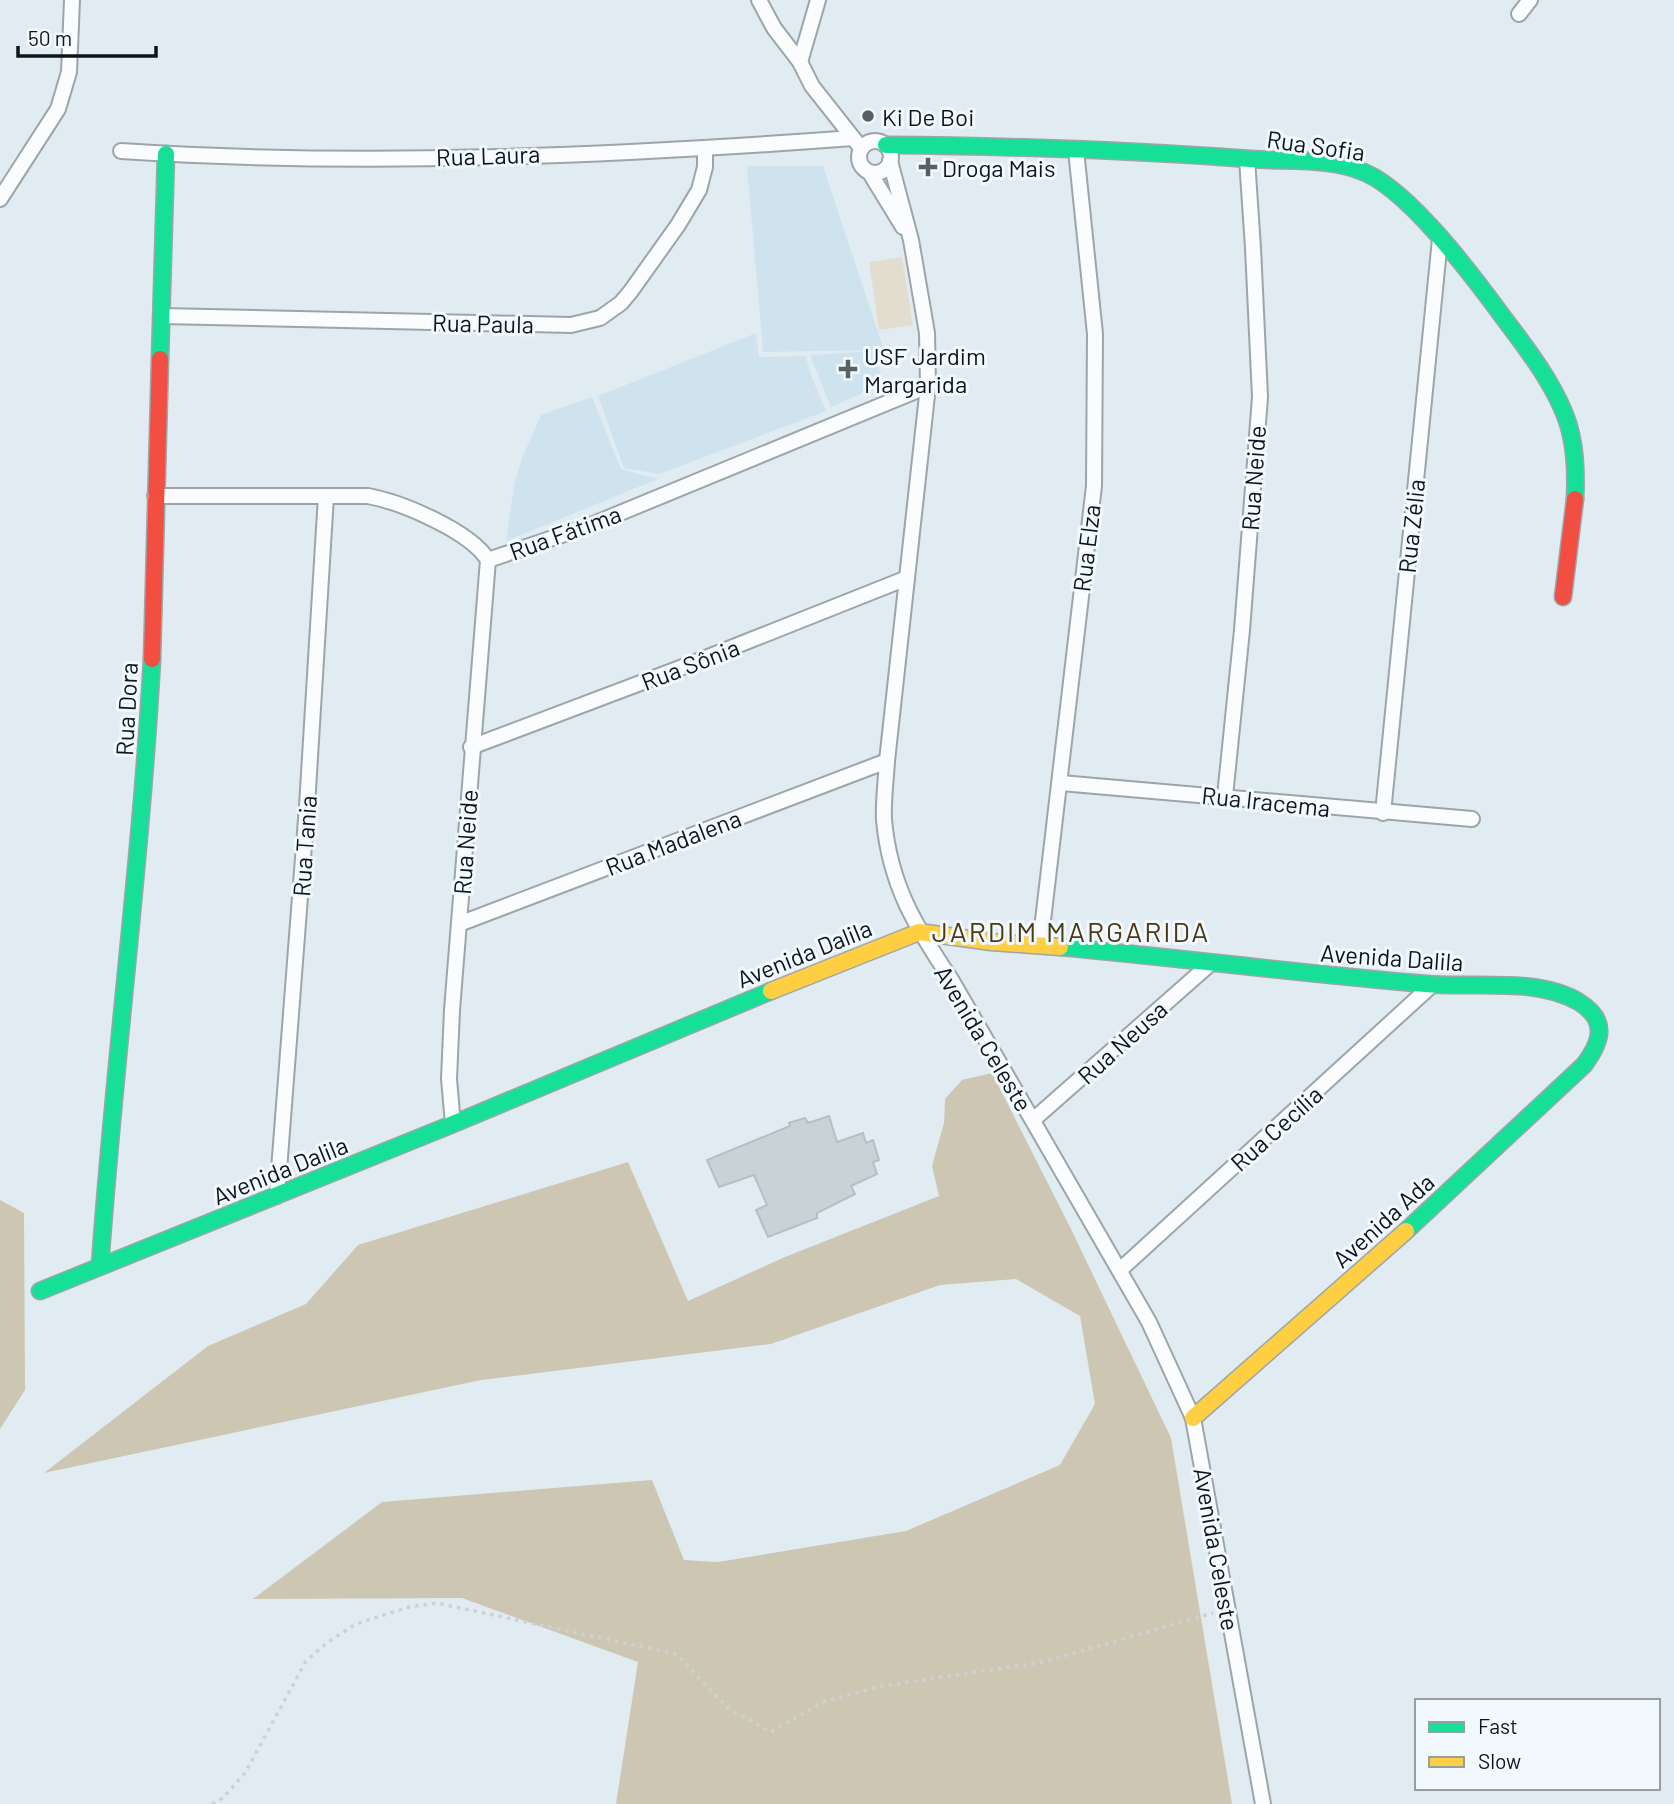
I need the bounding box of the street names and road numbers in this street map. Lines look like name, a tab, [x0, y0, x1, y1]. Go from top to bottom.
street label: Rua Sofia	[1265, 124, 1367, 166]
street label: Rua Laura	[435, 139, 541, 171]
street label: Rua Paula	[432, 308, 534, 338]
street label: Rua Neide	[1235, 424, 1271, 532]
street label: Rua Zélia	[1392, 477, 1430, 575]
street label: Rua Fátima	[505, 498, 625, 566]
street label: Rua Elza	[1066, 503, 1106, 593]
street label: Rua Sônia	[637, 632, 743, 696]
street label: Rua Dora	[109, 662, 143, 756]
street label: Rua Iracema	[1200, 780, 1332, 822]
street label: Rua Neide	[447, 788, 483, 896]
street label: Rua Tania	[286, 794, 322, 898]
street label: Rua Madalena	[601, 803, 745, 881]
street label: Avenida Dalila	[732, 913, 876, 993]
street label: Avenida Dalila	[1320, 938, 1464, 976]
street label: Avenida Celeste	[929, 960, 1039, 1116]
street label: Rua Neusa	[1071, 994, 1173, 1090]
street label: Rua Cecília	[1224, 1079, 1328, 1177]
street label: Avenida Dalila	[208, 1130, 352, 1210]
street label: Avenida Ada	[1326, 1167, 1440, 1273]
street label: Avenida Celeste	[1188, 1465, 1246, 1633]

